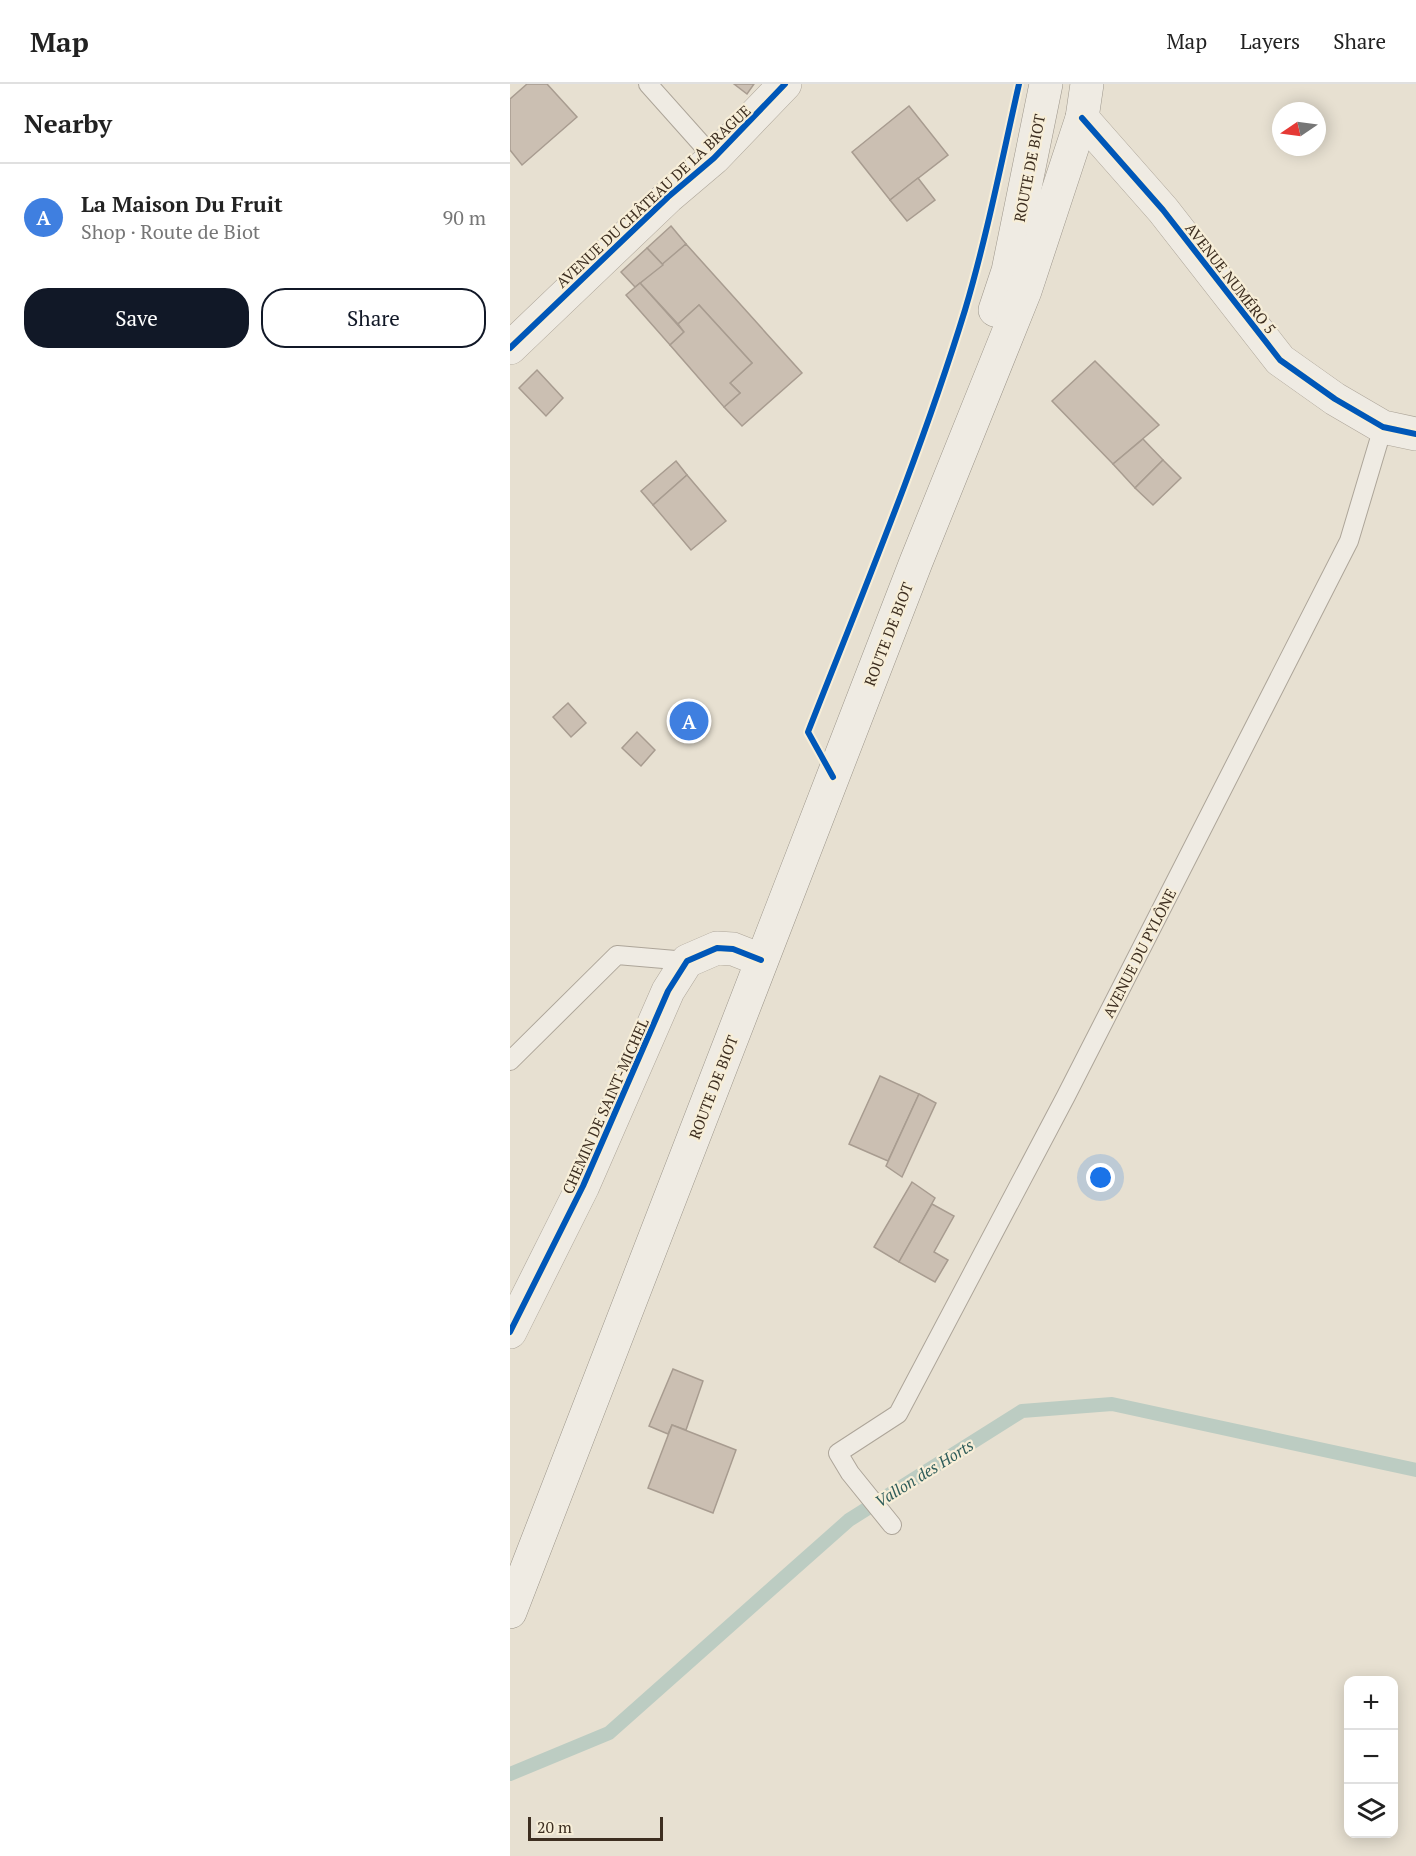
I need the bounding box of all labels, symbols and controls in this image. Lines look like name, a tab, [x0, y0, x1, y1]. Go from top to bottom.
text: Map	[30, 23, 89, 60]
text: Map	[1166, 27, 1207, 55]
text: Layers	[1240, 27, 1300, 55]
text: Share	[1333, 27, 1386, 55]
street label: AVENUE DU CHÂTEAU DE LA BRAGUE	[551, 100, 755, 292]
north arrow	[1272, 102, 1326, 156]
text: Nearby	[24, 106, 112, 140]
street label: ROUTE DE BIOT	[1009, 112, 1049, 224]
text: La Maison Du Fruit	[81, 189, 283, 218]
text: A	[36, 204, 51, 231]
text: 90 m	[443, 204, 486, 231]
text: Shop · Route de Biot	[81, 218, 260, 245]
street label: AVENUE NUMÉRO 5	[1181, 218, 1281, 338]
button: Save	[24, 288, 249, 348]
button: Share	[261, 288, 486, 348]
street label: ROUTE DE BIOT	[859, 579, 917, 689]
pin: A	[670, 698, 708, 744]
street label: AVENUE DU PYLÔNE	[1098, 885, 1180, 1021]
street label: CHEMIN DE SAINT-MICHEL	[557, 1015, 653, 1197]
street label: ROUTE DE BIOT	[684, 1032, 742, 1142]
your location	[1086, 1163, 1115, 1192]
water label: Vallon des Horts	[870, 1434, 978, 1512]
map controls	[1344, 1676, 1398, 1838]
button: +	[1344, 1676, 1398, 1730]
button: −	[1344, 1730, 1398, 1784]
button: layers	[1344, 1784, 1398, 1838]
scale bar	[528, 1814, 663, 1842]
text: 20 m	[537, 1816, 572, 1838]

